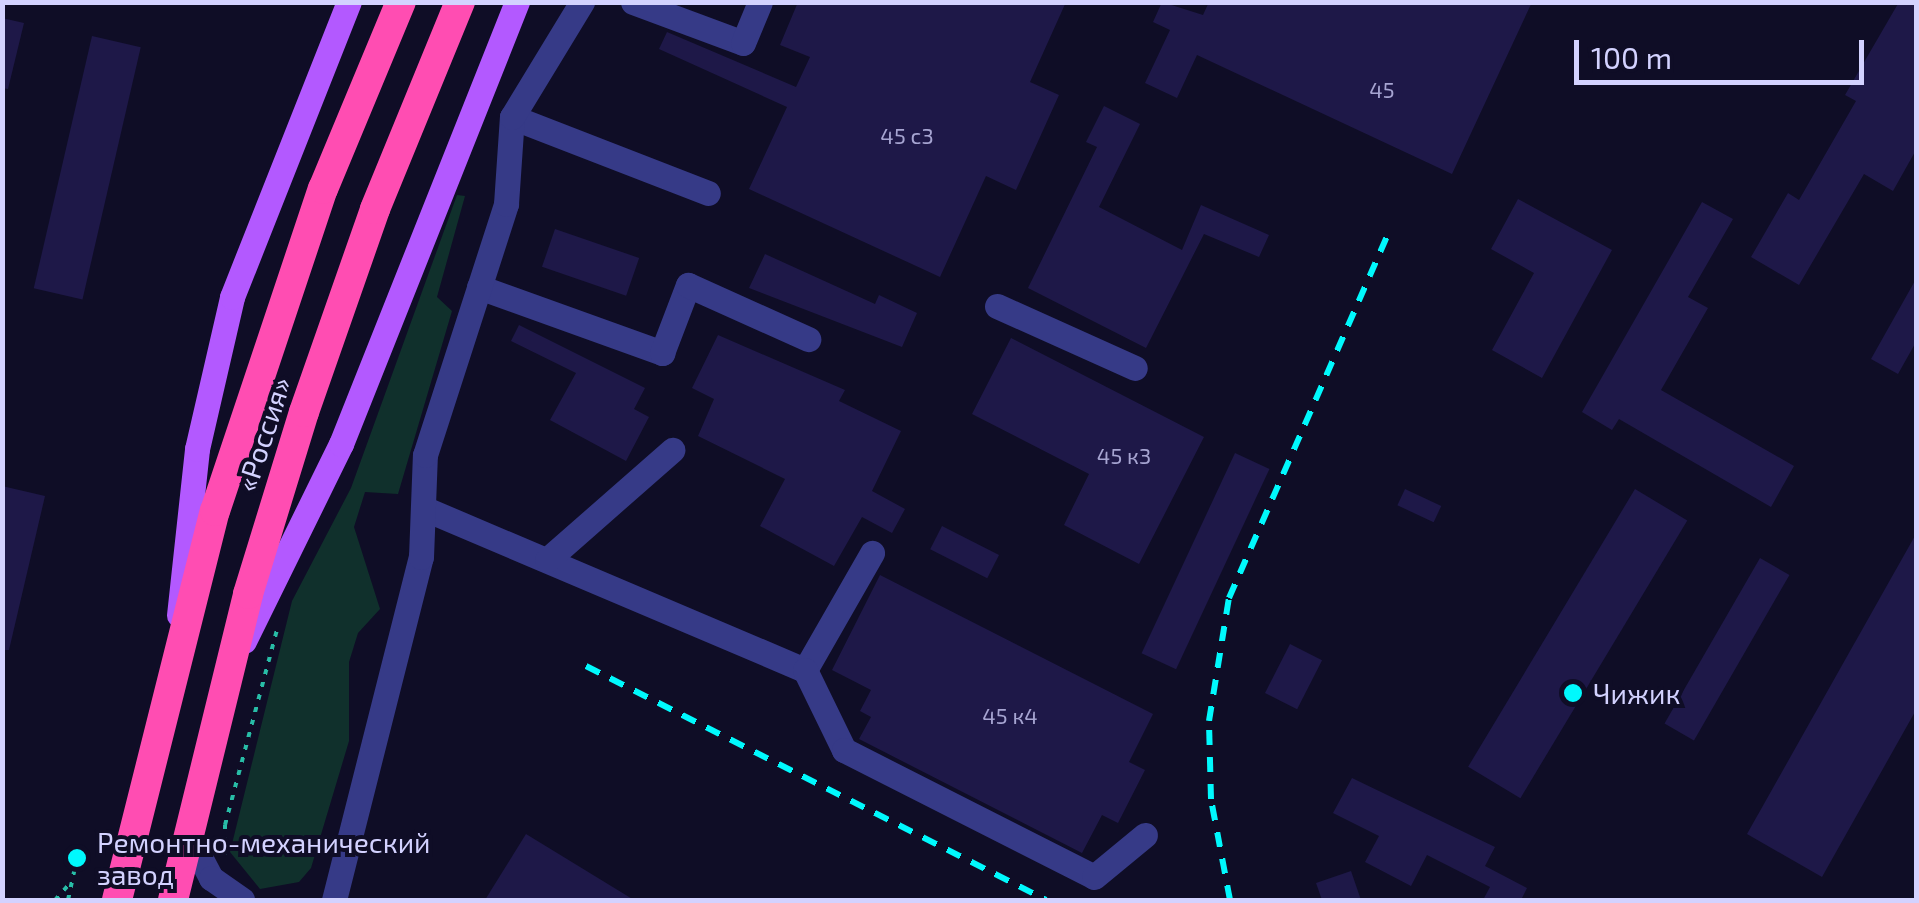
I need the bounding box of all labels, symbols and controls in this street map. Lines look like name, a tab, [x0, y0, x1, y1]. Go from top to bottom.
scale bar	[1579, 20, 1869, 82]
text: 100 m	[1591, 39, 1672, 75]
house number: 45	[1369, 77, 1395, 103]
house number: 45 с3	[880, 123, 934, 149]
street label: «Россия»	[229, 372, 297, 496]
house number: 45 к3	[1097, 443, 1151, 469]
place label: Чижик	[1593, 676, 1680, 710]
marker: Чижик	[1562, 682, 1584, 704]
house number: 45 к4	[982, 703, 1038, 729]
place label: Ремонтно-механический завод	[97, 825, 431, 891]
marker: Ремонтно-механический завод	[66, 847, 88, 869]

